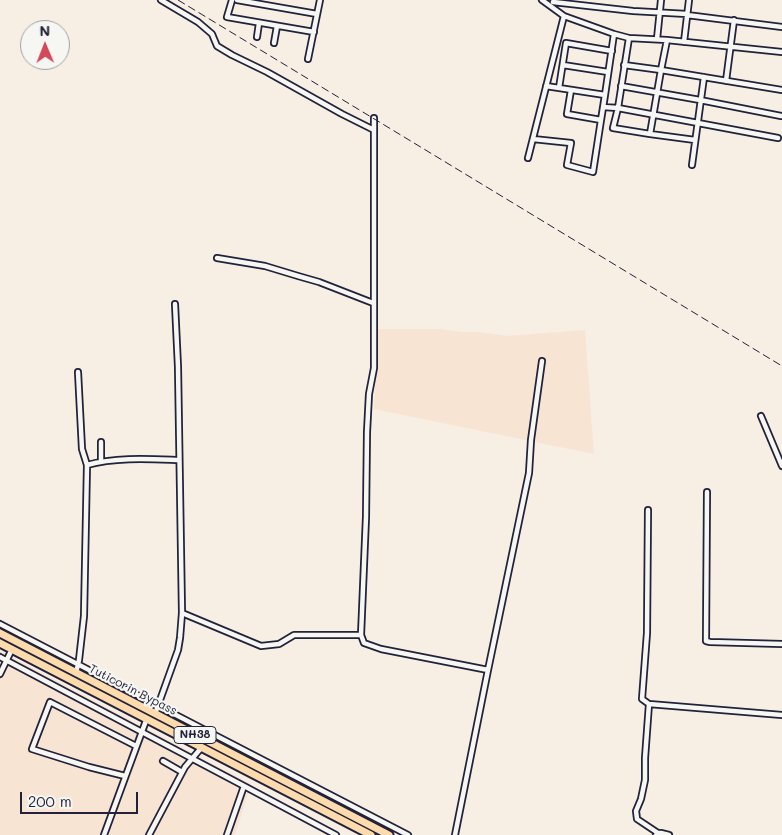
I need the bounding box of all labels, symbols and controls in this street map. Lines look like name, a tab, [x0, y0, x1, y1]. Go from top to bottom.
north arrow	[20, 20, 70, 70]
text: N	[39, 21, 50, 40]
street label: Tuticorin Bypass	[87, 662, 179, 718]
road number: NH38	[174, 726, 216, 744]
scale bar	[22, 782, 140, 814]
text: 200 m	[28, 791, 72, 811]

